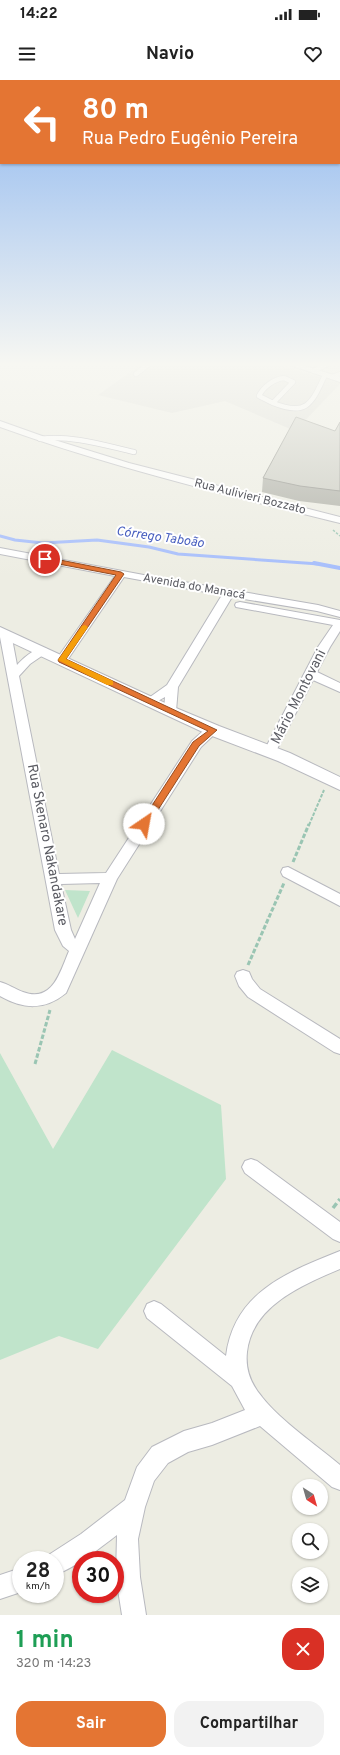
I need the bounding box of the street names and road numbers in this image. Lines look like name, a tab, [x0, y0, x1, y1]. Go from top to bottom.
street label: Rua Aulivieri Bozzato	[193, 475, 308, 519]
street label: Avenida do Manacá	[142, 570, 246, 604]
street label: Mário Montovani	[268, 647, 330, 747]
street label: Rua Skenaro Nakandakare	[23, 763, 71, 927]

